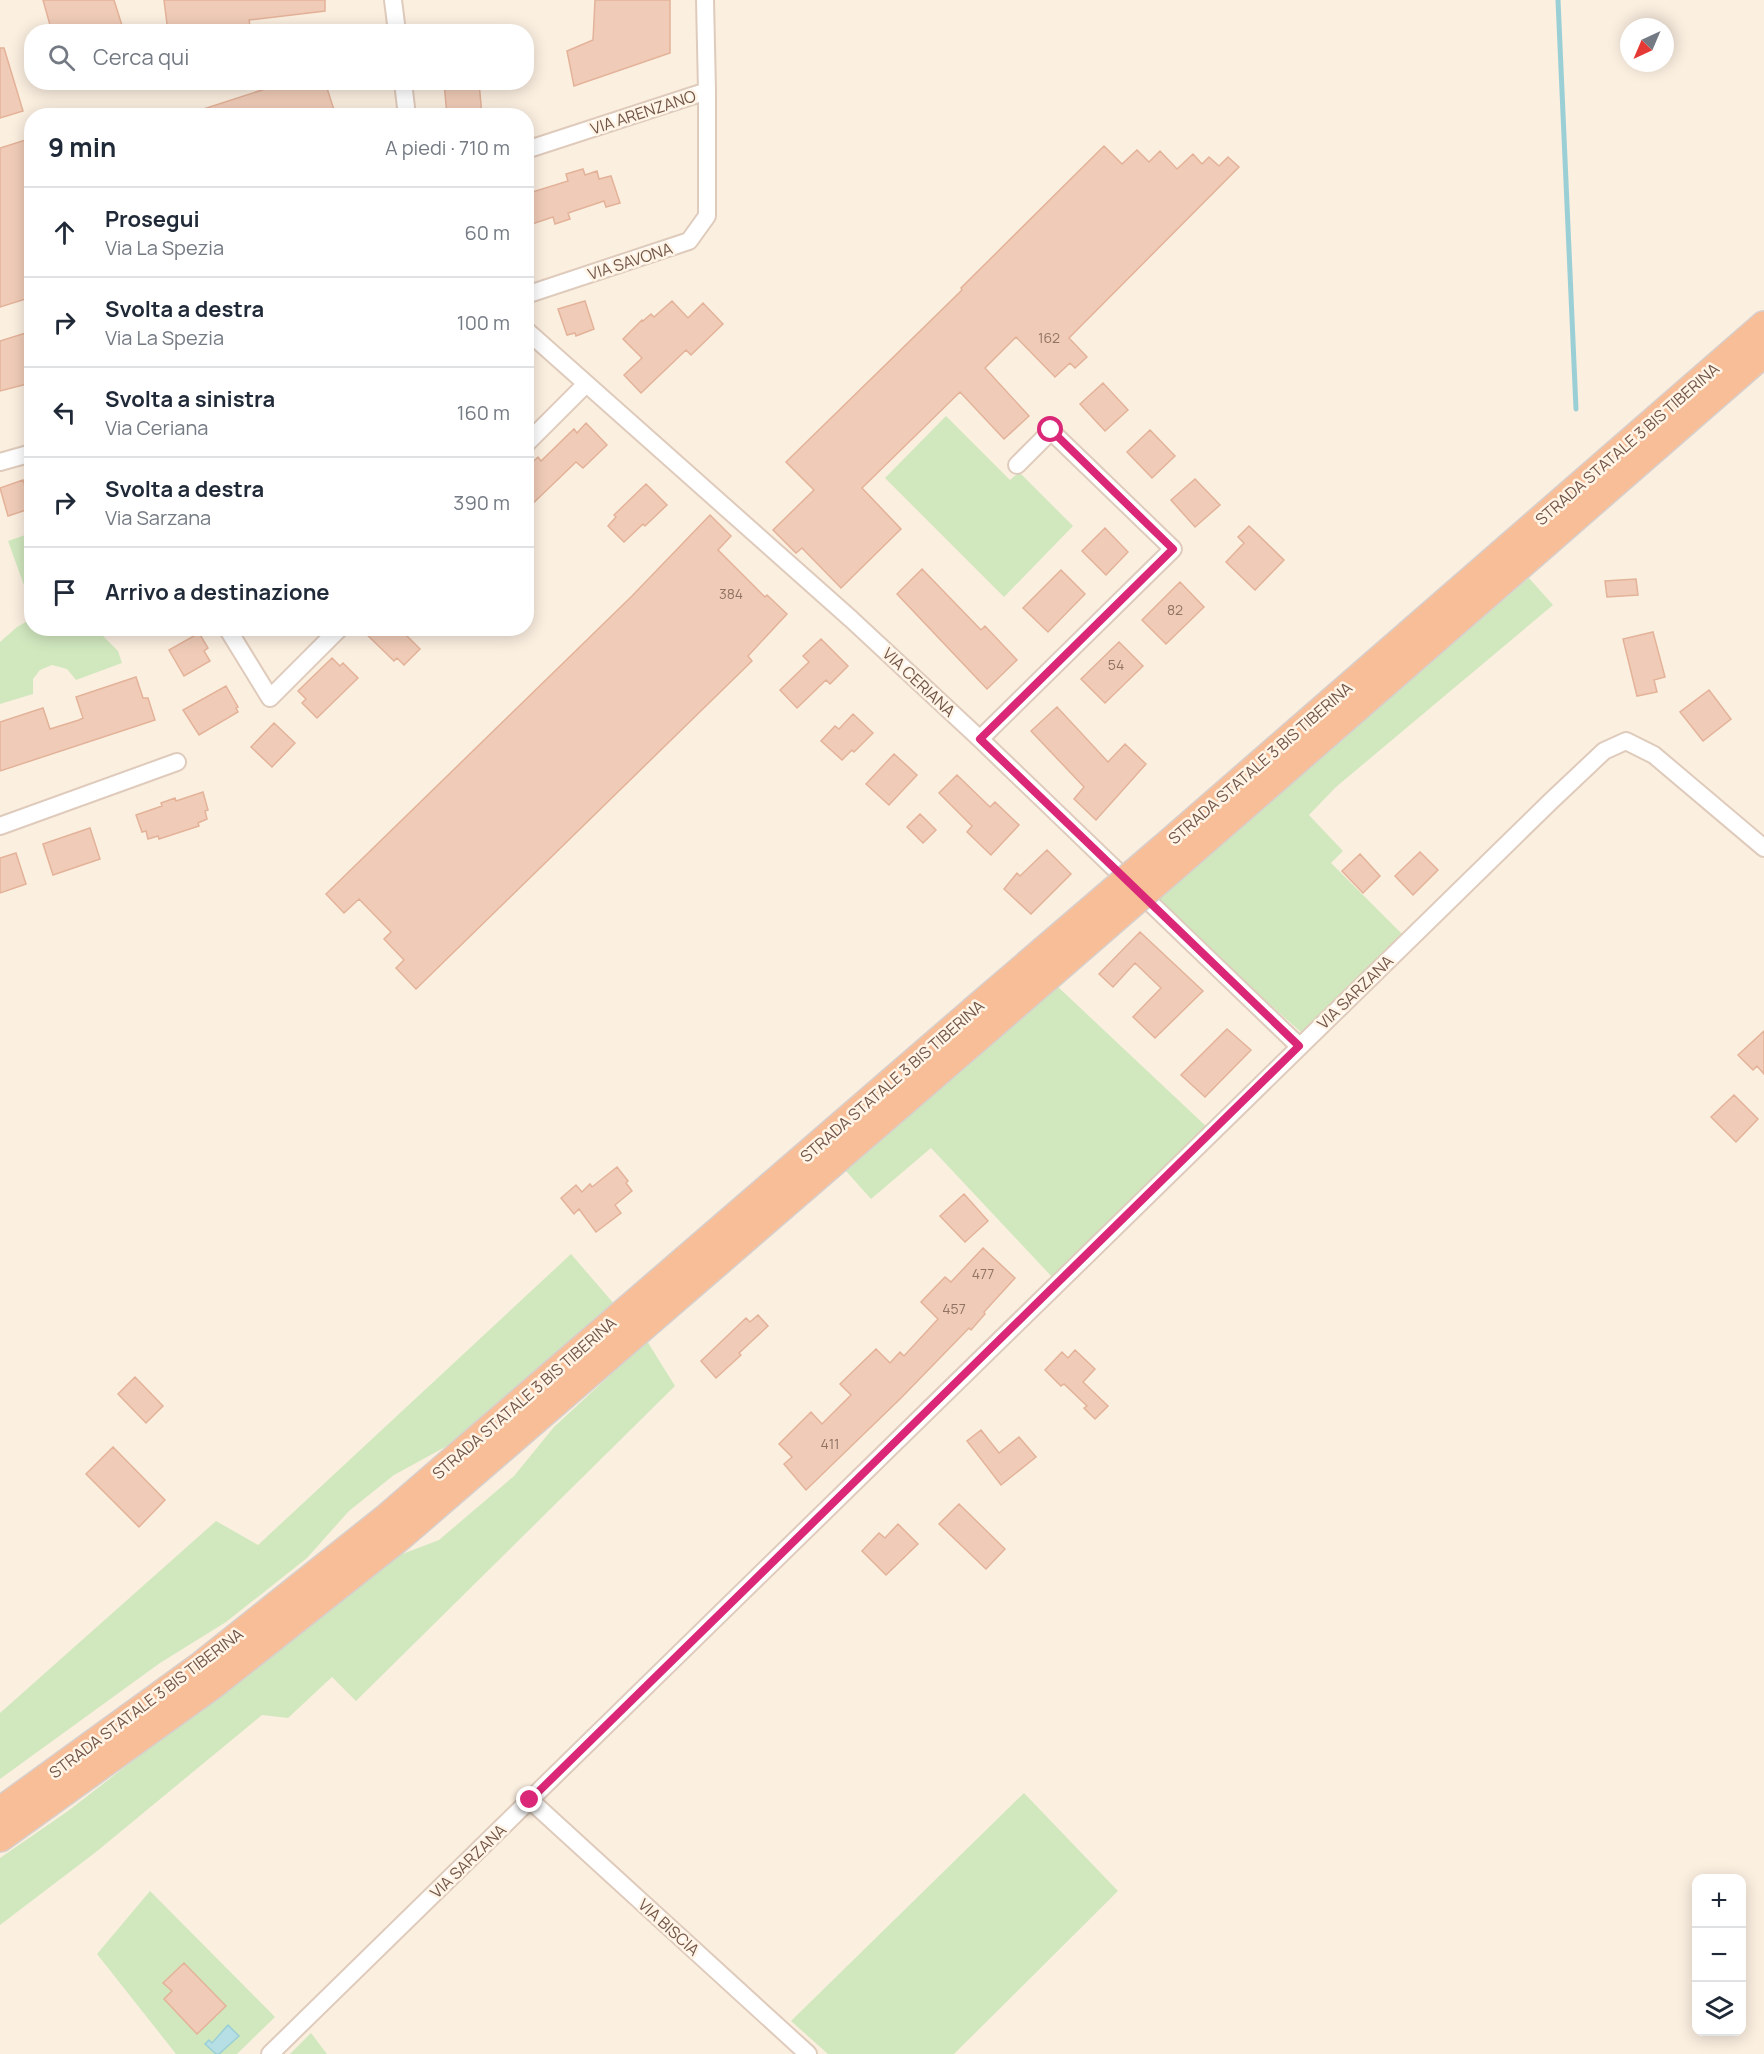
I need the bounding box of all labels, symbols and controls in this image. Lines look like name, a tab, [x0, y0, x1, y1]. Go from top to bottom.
north arrow	[1620, 18, 1674, 72]
search box	[24, 24, 534, 90]
icon: search	[45, 41, 78, 74]
text: Cerca qui	[93, 42, 189, 72]
street label: VIA ARENZANO	[588, 84, 699, 139]
text: 9 min	[48, 129, 116, 165]
text: A piedi · 710 m	[385, 134, 510, 161]
text: Prosegui	[105, 204, 200, 234]
icon: ahead	[48, 216, 81, 249]
text: 60 m	[464, 219, 510, 246]
text: Via La Spezia	[105, 234, 224, 261]
street label: VIA SAVONA	[585, 237, 675, 285]
text: Svolta a destra	[105, 294, 264, 324]
icon: right	[48, 306, 81, 339]
text: 100 m	[457, 309, 510, 336]
text: Via La Spezia	[105, 324, 224, 351]
house number: 162	[1038, 328, 1060, 347]
street label: STRADA STATALE 3 BIS TIBERINA	[1530, 358, 1724, 530]
text: Svolta a sinistra	[105, 384, 275, 414]
icon: left	[48, 396, 81, 429]
text: 160 m	[457, 399, 510, 426]
text: Via Ceriana	[105, 414, 208, 441]
route start	[1037, 416, 1063, 442]
text: Svolta a destra	[105, 474, 264, 504]
icon: right	[48, 486, 81, 519]
text: 390 m	[453, 489, 510, 516]
text: Via Sarzana	[105, 504, 211, 531]
icon: arrive	[48, 576, 81, 609]
text: Arrivo a destinazione	[105, 577, 329, 607]
house number: 384	[719, 584, 743, 603]
house number: 82	[1167, 600, 1183, 619]
street label: VIA CERIANA	[878, 642, 960, 722]
house number: 54	[1108, 655, 1124, 674]
street label: STRADA STATALE 3 BIS TIBERINA	[1163, 677, 1357, 849]
street label: VIA SARZANA	[1312, 950, 1398, 1034]
street label: STRADA STATALE 3 BIS TIBERINA	[795, 995, 989, 1167]
house number: 477	[972, 1264, 994, 1283]
house number: 457	[942, 1299, 966, 1318]
street label: STRADA STATALE 3 BIS TIBERINA	[427, 1312, 621, 1484]
house number: 411	[820, 1434, 840, 1453]
street label: STRADA STATALE 3 BIS TIBERINA	[45, 1623, 247, 1783]
route end	[516, 1786, 542, 1812]
street label: VIA SARZANA	[425, 1819, 511, 1903]
map controls	[1692, 1874, 1746, 2036]
button: +	[1692, 1874, 1746, 1928]
street label: VIA BISCIA	[634, 1894, 704, 1960]
button: −	[1692, 1928, 1746, 1982]
button: layers	[1692, 1982, 1746, 2036]

